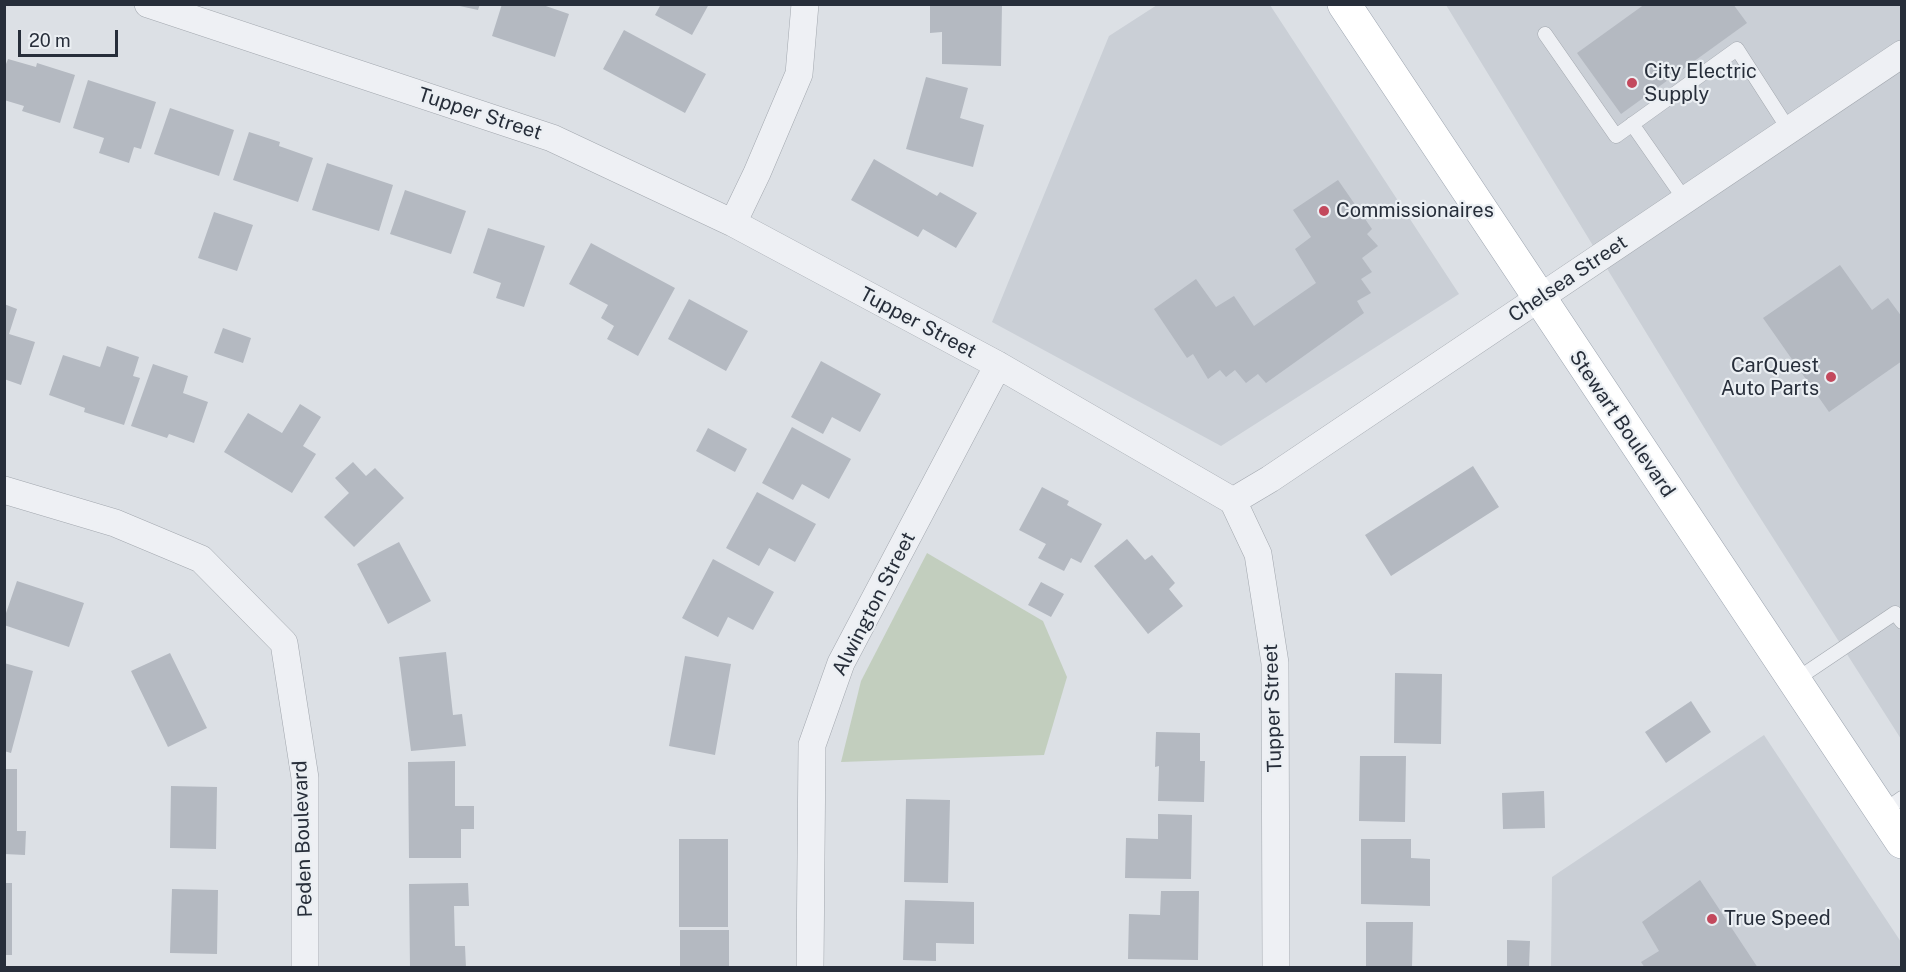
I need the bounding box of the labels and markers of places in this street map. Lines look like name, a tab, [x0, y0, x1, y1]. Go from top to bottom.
place label: City Electric Supply	[1644, 60, 1757, 107]
marker: City Electric Supply	[1625, 76, 1639, 90]
place label: Commissionaires	[1336, 199, 1494, 223]
marker: Commissionaires	[1317, 204, 1331, 218]
place label: CarQuest Auto Parts	[1721, 354, 1819, 401]
marker: CarQuest Auto Parts	[1824, 370, 1838, 384]
place label: True Speed	[1724, 907, 1831, 931]
marker: True Speed	[1705, 912, 1719, 926]

